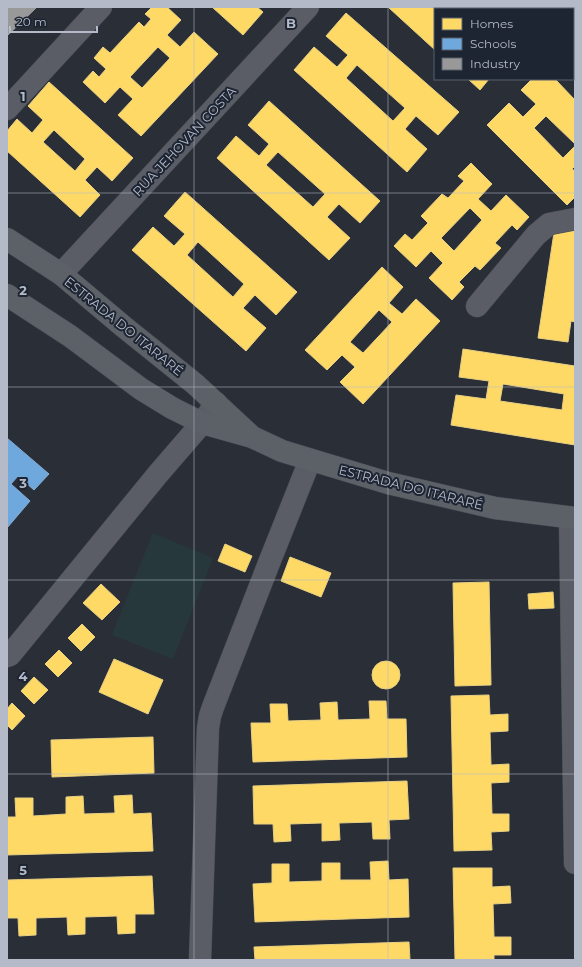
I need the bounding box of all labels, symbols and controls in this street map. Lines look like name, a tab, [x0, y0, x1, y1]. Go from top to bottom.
scale bar	[10, 8, 97, 34]
legend	[434, 8, 574, 80]
text: 20 m	[16, 14, 47, 29]
text: B	[286, 15, 296, 31]
text: Homes	[470, 16, 513, 31]
text: Schools	[470, 36, 516, 51]
text: Industry	[470, 56, 520, 71]
street label: RUA JEHOVAN COSTA	[129, 82, 240, 199]
text: 1	[20, 88, 26, 104]
street label: ESTRADA DO ITARARÉ	[61, 273, 187, 379]
text: 2	[19, 282, 27, 298]
street label: ESTRADA DO ITARARÉ	[337, 461, 485, 513]
text: 3	[18, 475, 27, 491]
text: 4	[19, 668, 28, 684]
text: 5	[19, 862, 27, 878]

